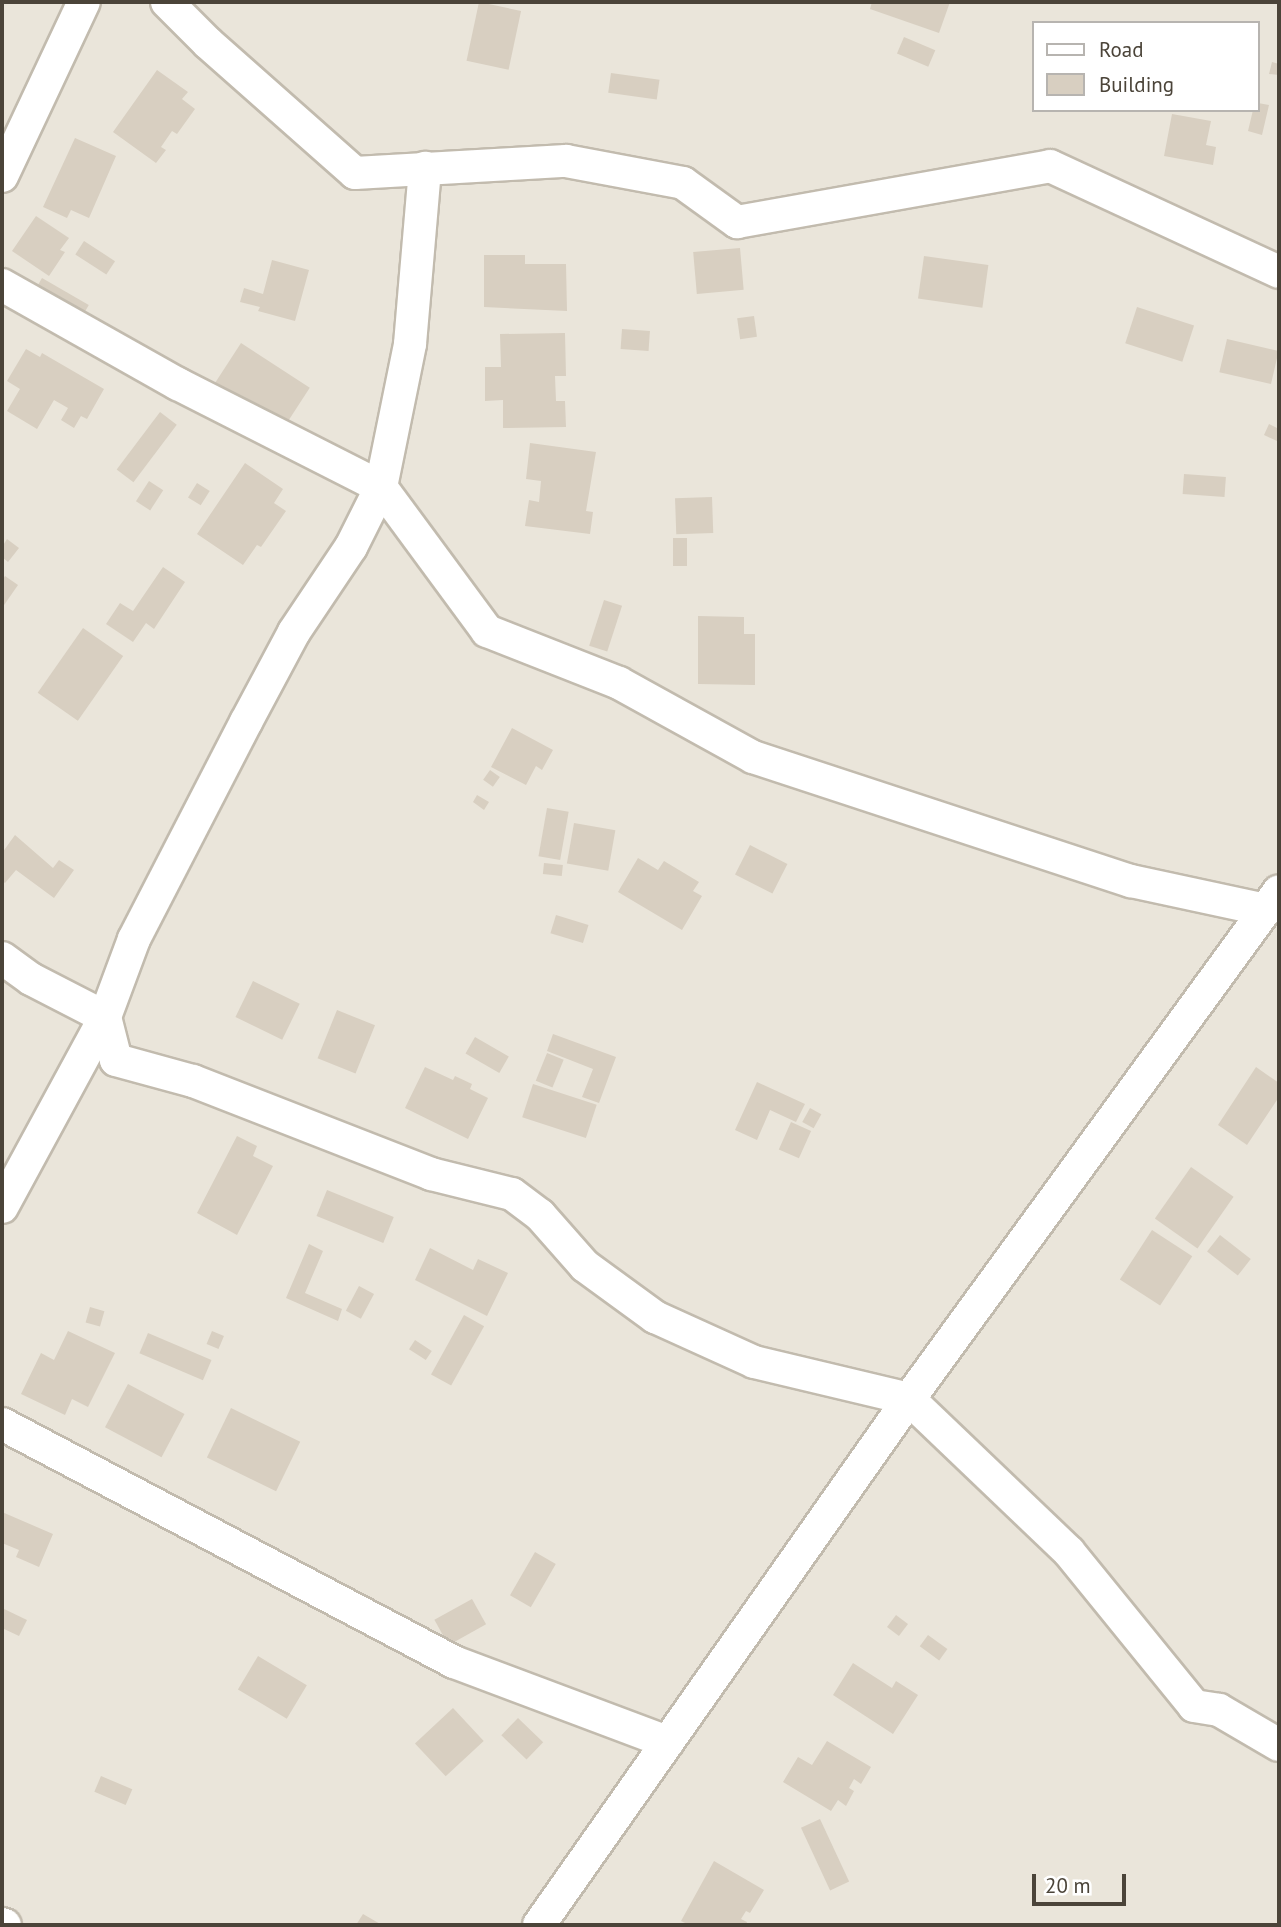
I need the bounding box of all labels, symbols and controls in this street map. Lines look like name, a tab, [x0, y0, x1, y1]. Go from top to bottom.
legend	[1032, 21, 1260, 112]
text: Road	[1099, 36, 1143, 63]
text: Building	[1099, 71, 1174, 98]
scale bar	[1036, 1860, 1130, 1904]
text: 20 m	[1045, 1872, 1091, 1899]

